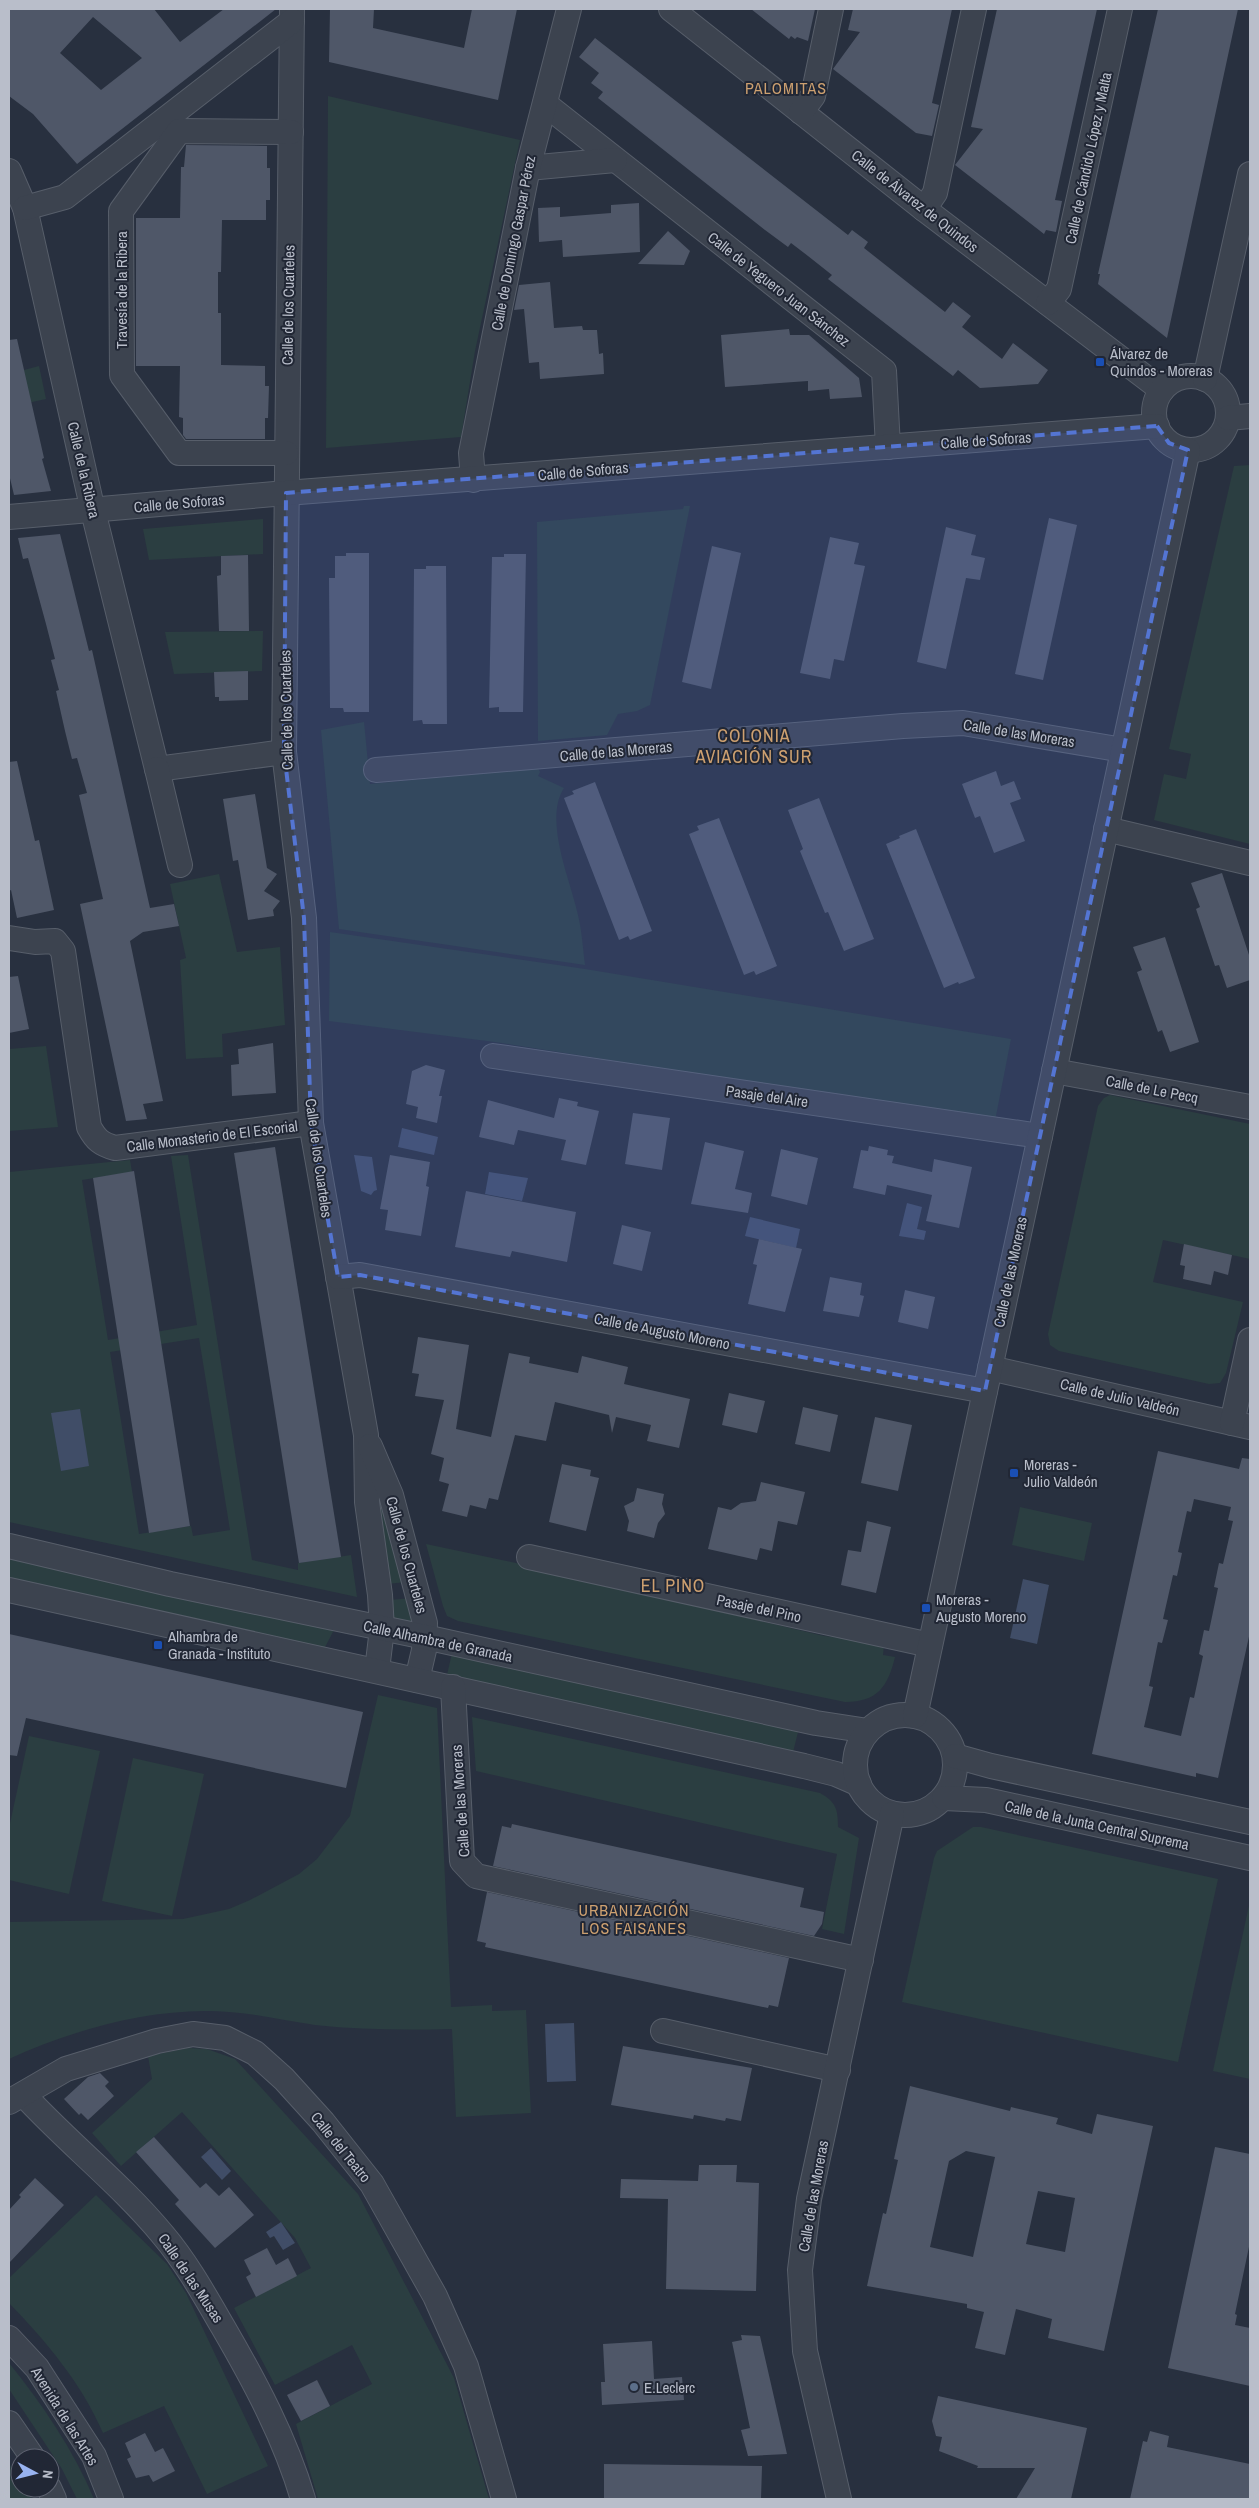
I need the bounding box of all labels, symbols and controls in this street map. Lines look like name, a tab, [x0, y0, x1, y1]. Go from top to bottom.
street label: Calle de Cándido López y Malta	[1060, 70, 1116, 246]
district label: PALOMITAS	[745, 77, 827, 99]
street label: Calle de Álvarez de Quindos	[847, 145, 983, 257]
street label: Calle de Domingo Gaspar Pérez	[486, 154, 540, 332]
street label: Calle de Yeguero Juan Sánchez	[703, 227, 855, 351]
street label: Travesía de la Ribera	[111, 231, 132, 349]
street label: Calle de los Cuarteles	[276, 245, 300, 365]
place label: Álvarez de Quindos - Moreras	[1109, 343, 1213, 381]
marker: Álvarez de Quindos - Moreras	[1094, 356, 1106, 368]
street label: Calle de la Ribera	[63, 420, 105, 520]
street label: Calle de Soforas	[940, 426, 1032, 454]
street label: Calle de Soforas	[537, 457, 629, 485]
street label: Calle de Soforas	[133, 489, 225, 517]
street label: Calle de los Cuarteles	[274, 650, 298, 770]
street label: Calle de las Moreras	[962, 714, 1076, 752]
district label: COLONIA AVIACIÓN SUR	[695, 723, 812, 769]
street label: Calle de las Moreras	[559, 736, 673, 766]
street label: Calle de Le Pecq	[1104, 1070, 1200, 1108]
street label: Pasaje del Aire	[725, 1080, 810, 1112]
street label: Calle de los Cuarteles	[300, 1097, 338, 1219]
street label: Calle Monasterio de El Escorial	[125, 1115, 299, 1157]
street label: Calle de las Moreras	[988, 1215, 1032, 1329]
street label: Calle de Augusto Moreno	[592, 1308, 732, 1355]
street label: Calle de Julio Valdeón	[1058, 1373, 1182, 1421]
place label: Moreras - Julio Valdeón	[1024, 1454, 1098, 1492]
marker: Moreras - Julio Valdeón	[1008, 1467, 1020, 1479]
street label: Calle de los Cuarteles	[381, 1494, 433, 1616]
district label: EL PINO	[641, 1573, 705, 1598]
street label: Pasaje del Pino	[715, 1589, 803, 1627]
place label: Moreras - Augusto Moreno	[935, 1589, 1026, 1627]
marker: Moreras - Augusto Moreno	[920, 1602, 932, 1614]
street label: Calle Alhambra de Granada	[362, 1615, 515, 1667]
place label: Alhambra de Granada - Instituto	[167, 1626, 271, 1664]
marker: Alhambra de Granada - Instituto	[152, 1639, 164, 1651]
street label: Calle de las Moreras	[446, 1744, 474, 1858]
street label: Calle de la Junta Central Suprema	[1003, 1795, 1191, 1855]
district label: URBANIZACIÓN LOS FAISANES	[578, 1899, 690, 1939]
street label: Calle del Teatro	[306, 2107, 376, 2187]
street label: Calle de las Moreras	[793, 2139, 833, 2253]
street label: Calle de las Musas	[153, 2229, 229, 2327]
street label: Avenida de las Artes	[26, 2362, 104, 2469]
place label: E.Leclerc	[644, 2377, 695, 2398]
marker: E.Leclerc	[628, 2381, 640, 2393]
north arrow	[10, 2448, 60, 2498]
text: N	[38, 2469, 57, 2480]

